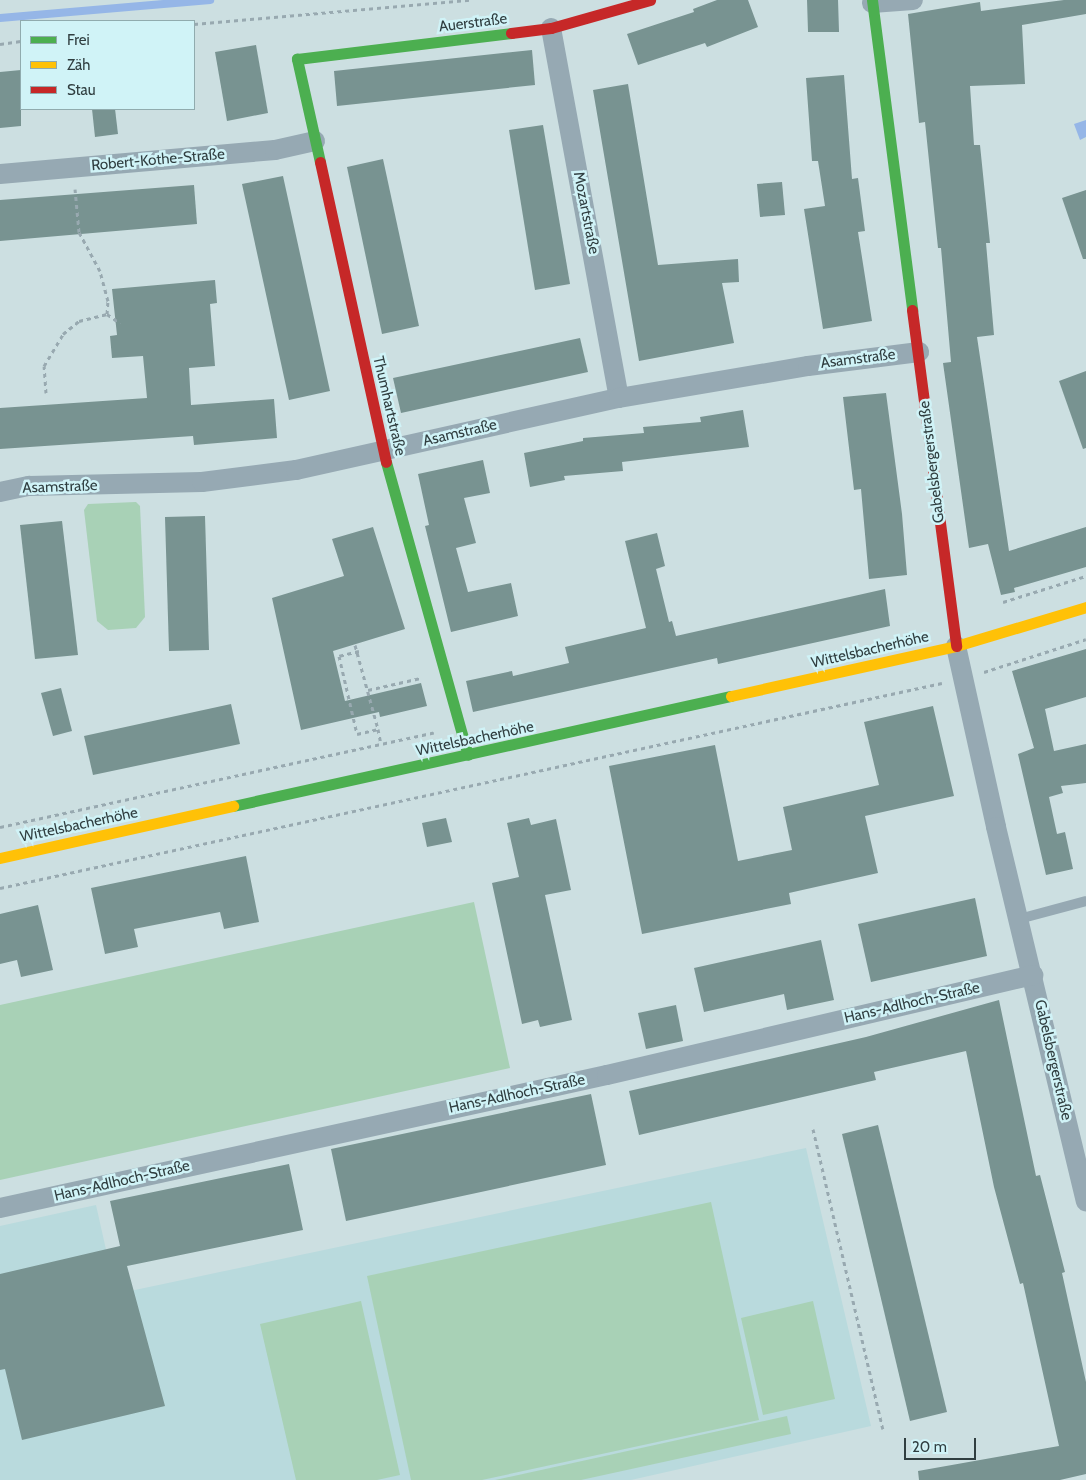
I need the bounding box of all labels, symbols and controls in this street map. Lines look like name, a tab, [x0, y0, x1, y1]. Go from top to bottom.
street label: Auerstraße	[438, 10, 508, 36]
legend	[20, 20, 195, 110]
text: Frei	[67, 31, 90, 49]
text: Zäh	[67, 56, 90, 74]
text: Stau	[67, 81, 96, 99]
street label: Robert-Kothe-Straße	[90, 145, 226, 175]
street label: Mozartstraße	[569, 170, 603, 256]
street label: Asamstraße	[820, 345, 896, 373]
street label: Thumhartstraße	[369, 355, 409, 457]
street label: Gabelsbergerstraße	[916, 400, 948, 524]
street label: Asamstraße	[421, 416, 499, 450]
street label: Asamstraße	[22, 477, 98, 497]
street label: Wittelsbacherhöhe	[810, 628, 930, 672]
street label: Wittelsbacherhöhe	[415, 718, 535, 760]
street label: Wittelsbacherhöhe	[19, 804, 139, 846]
street label: Hans-Adlhoch-Straße	[842, 979, 982, 1027]
street label: Gabelsbergerstraße	[1030, 998, 1076, 1122]
street label: Hans-Adlhoch-Straße	[447, 1071, 587, 1117]
street label: Hans-Adlhoch-Straße	[52, 1157, 192, 1205]
scale bar	[906, 1428, 978, 1460]
text: 20 m	[912, 1438, 947, 1456]

